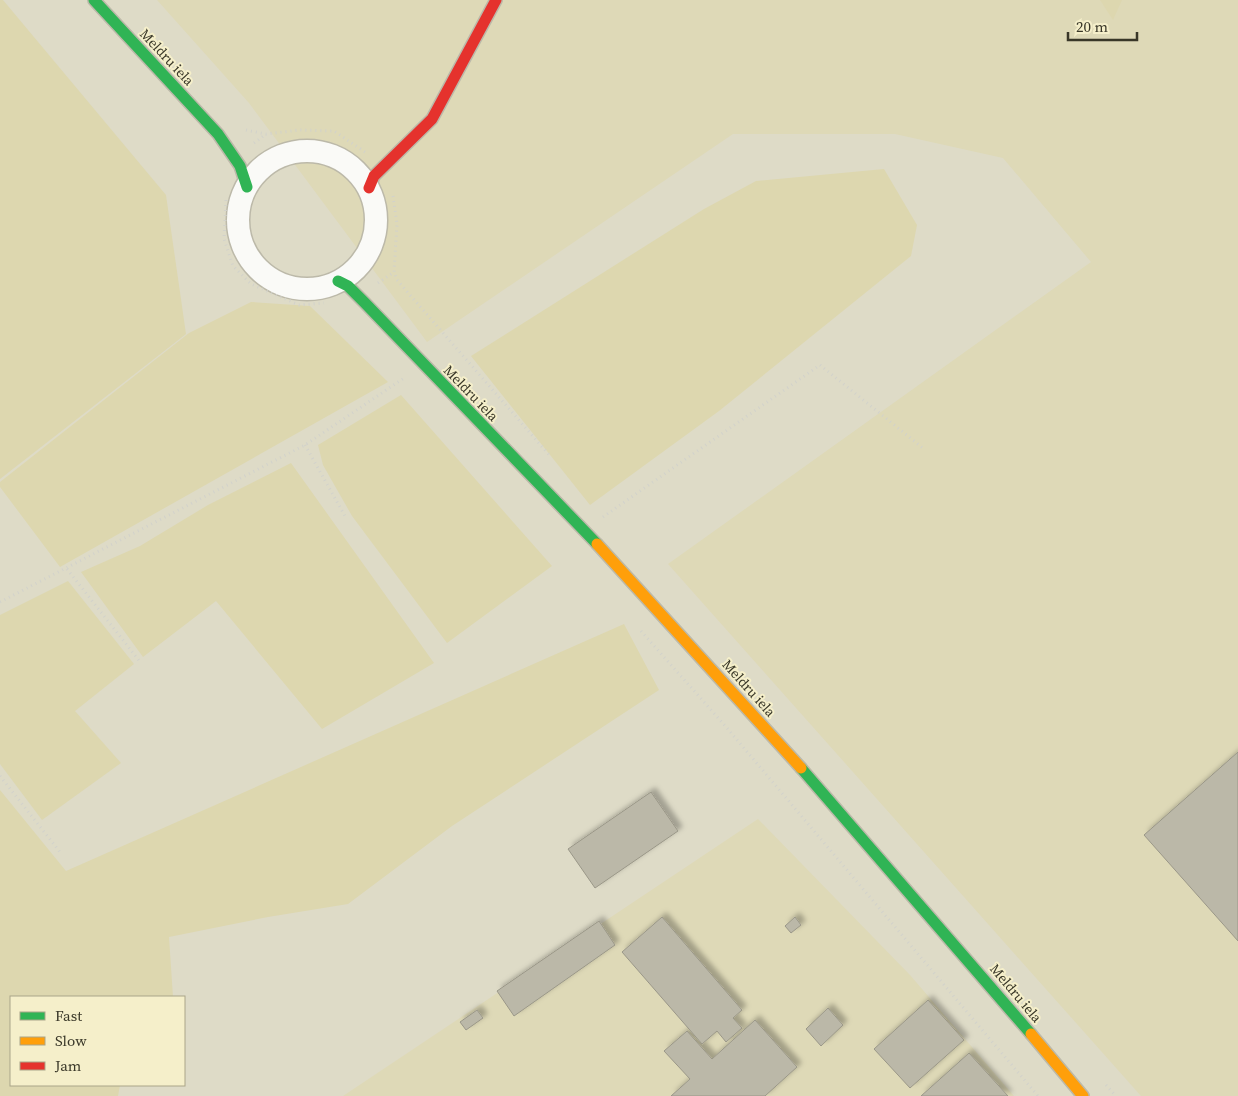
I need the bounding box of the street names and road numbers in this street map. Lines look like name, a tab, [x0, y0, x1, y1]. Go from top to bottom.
street label: Meldru iela	[135, 24, 199, 90]
street label: Meldru iela	[439, 360, 504, 426]
street label: Meldru iela	[718, 655, 781, 722]
street label: Meldru iela	[985, 959, 1047, 1027]

